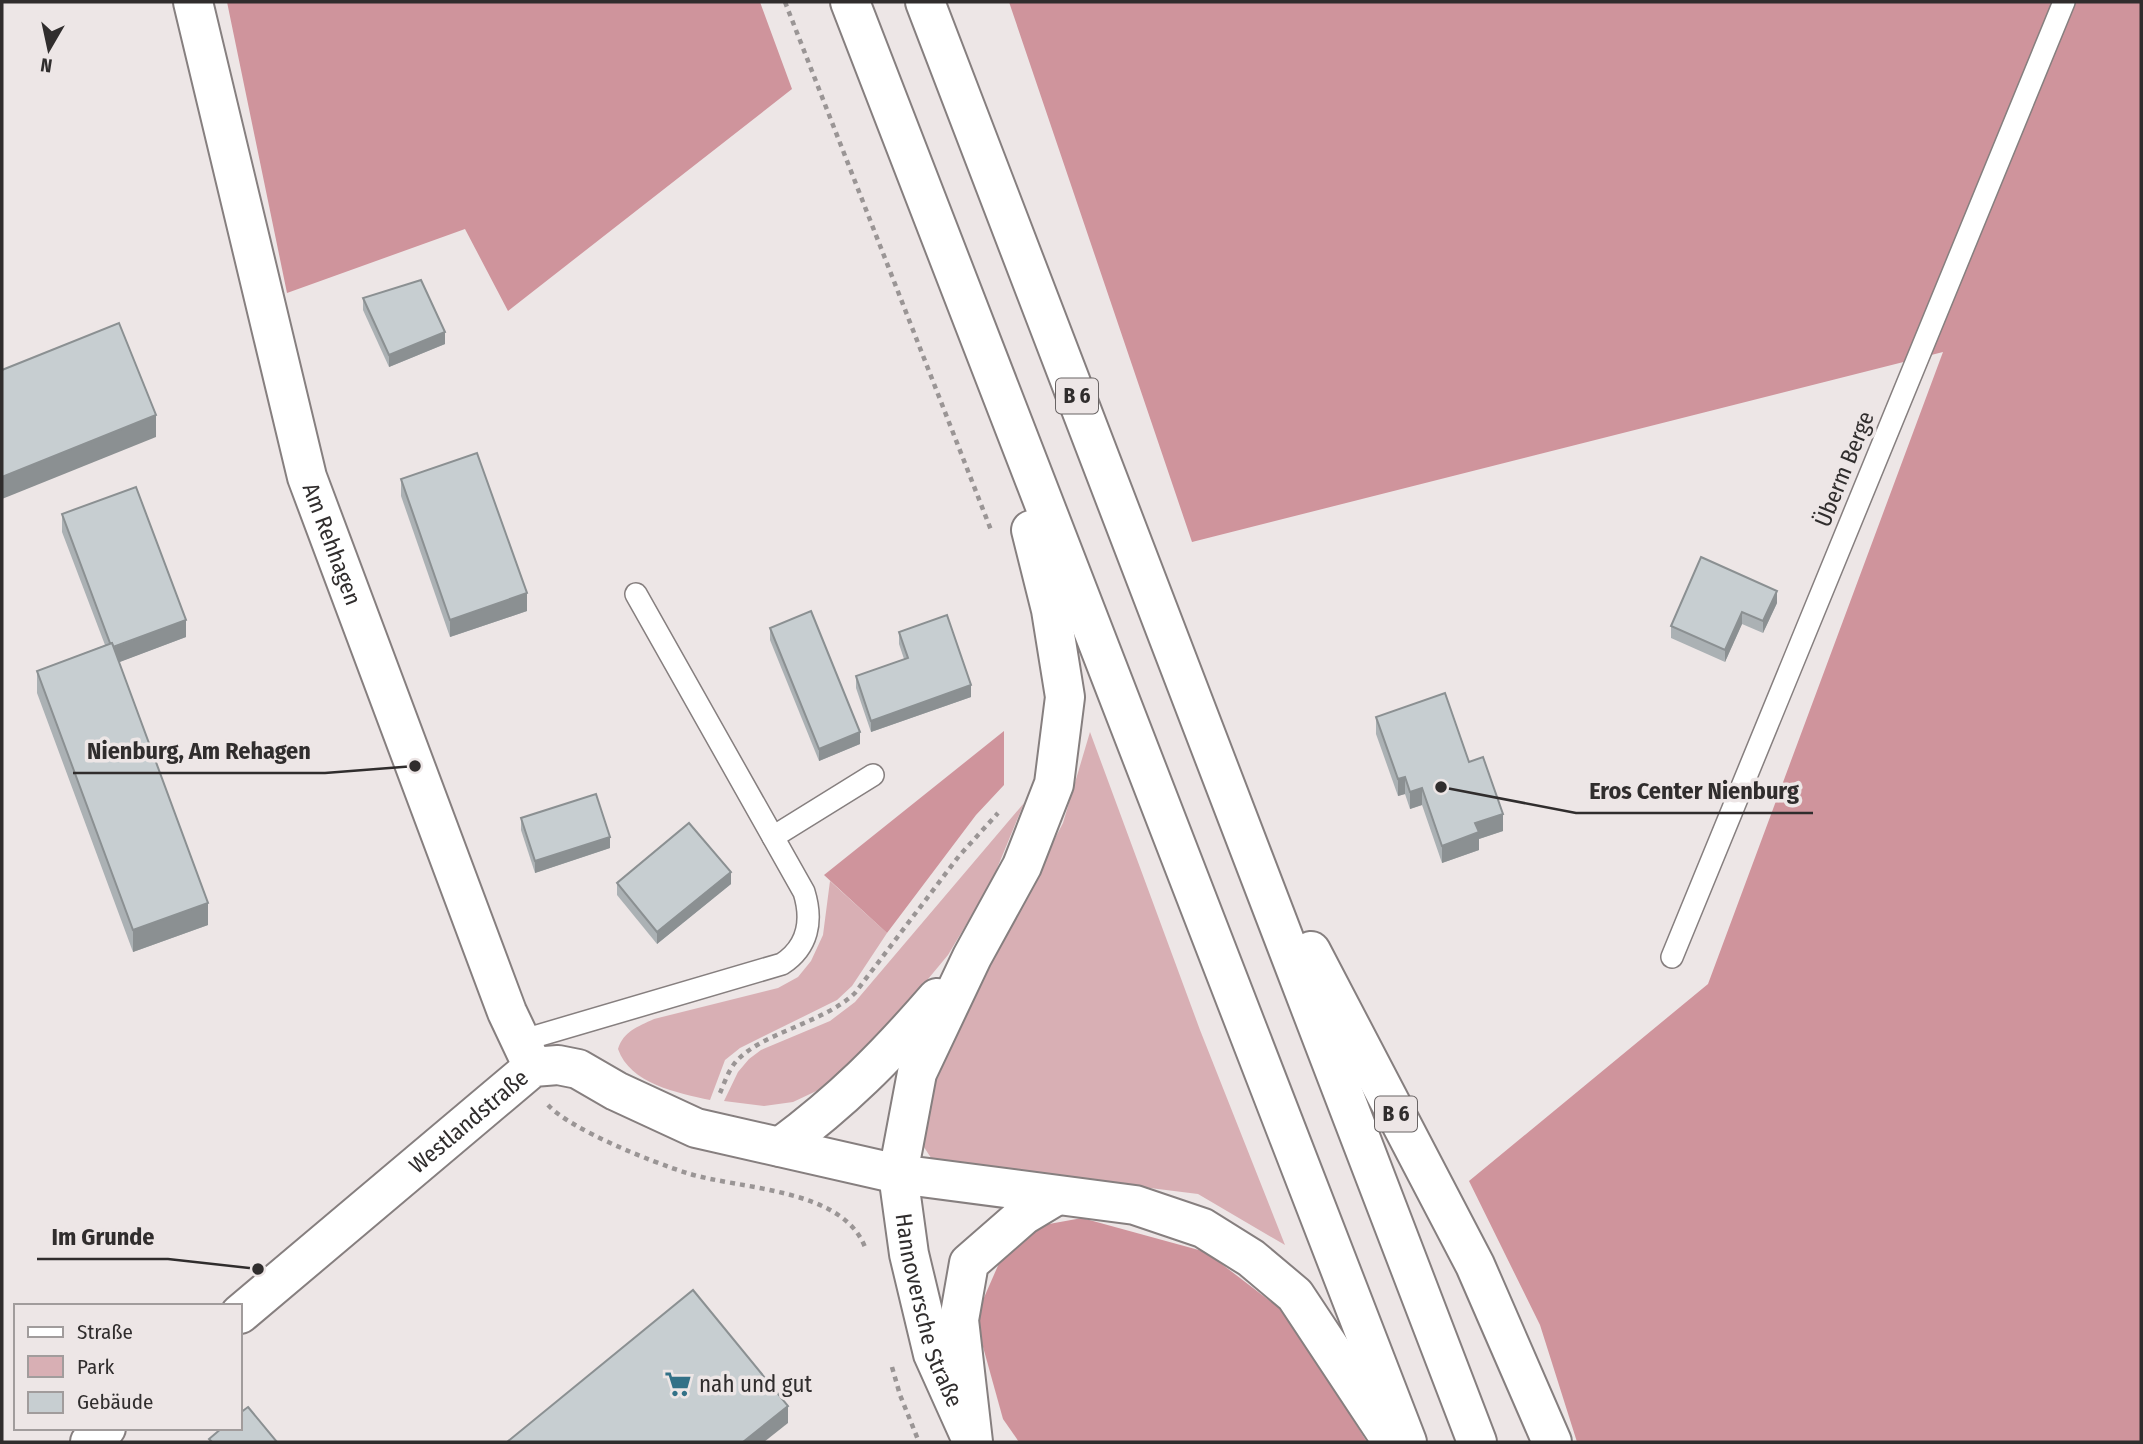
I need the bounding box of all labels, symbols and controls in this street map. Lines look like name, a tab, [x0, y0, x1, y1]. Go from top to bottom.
north arrow	[14, 14, 84, 84]
text: N	[39, 53, 54, 78]
road number: B 6	[1056, 378, 1098, 414]
street label: Überm Berge	[1808, 407, 1880, 531]
street label: Am Rehhagen	[297, 479, 368, 609]
callout: Nienburg, Am Rehagen	[73, 728, 325, 773]
text: Nienburg, Am Rehagen	[87, 737, 311, 765]
callout: Eros Center Nienburg	[1576, 768, 1813, 813]
text: Eros Center Nienburg	[1589, 777, 1799, 805]
street label: Westlandstraße	[403, 1063, 534, 1179]
road number: B 6	[1375, 1096, 1417, 1132]
street label: Hannoversche Straße	[890, 1211, 969, 1411]
callout: Im Grunde	[37, 1214, 168, 1259]
text: Im Grunde	[52, 1223, 154, 1251]
legend	[14, 1304, 242, 1430]
text: Straße	[77, 1319, 133, 1345]
text: Park	[77, 1354, 115, 1380]
supermarket icon: nah und gut	[663, 1369, 693, 1399]
place label: nah und gut	[699, 1370, 812, 1398]
text: Gebäude	[77, 1389, 153, 1415]

